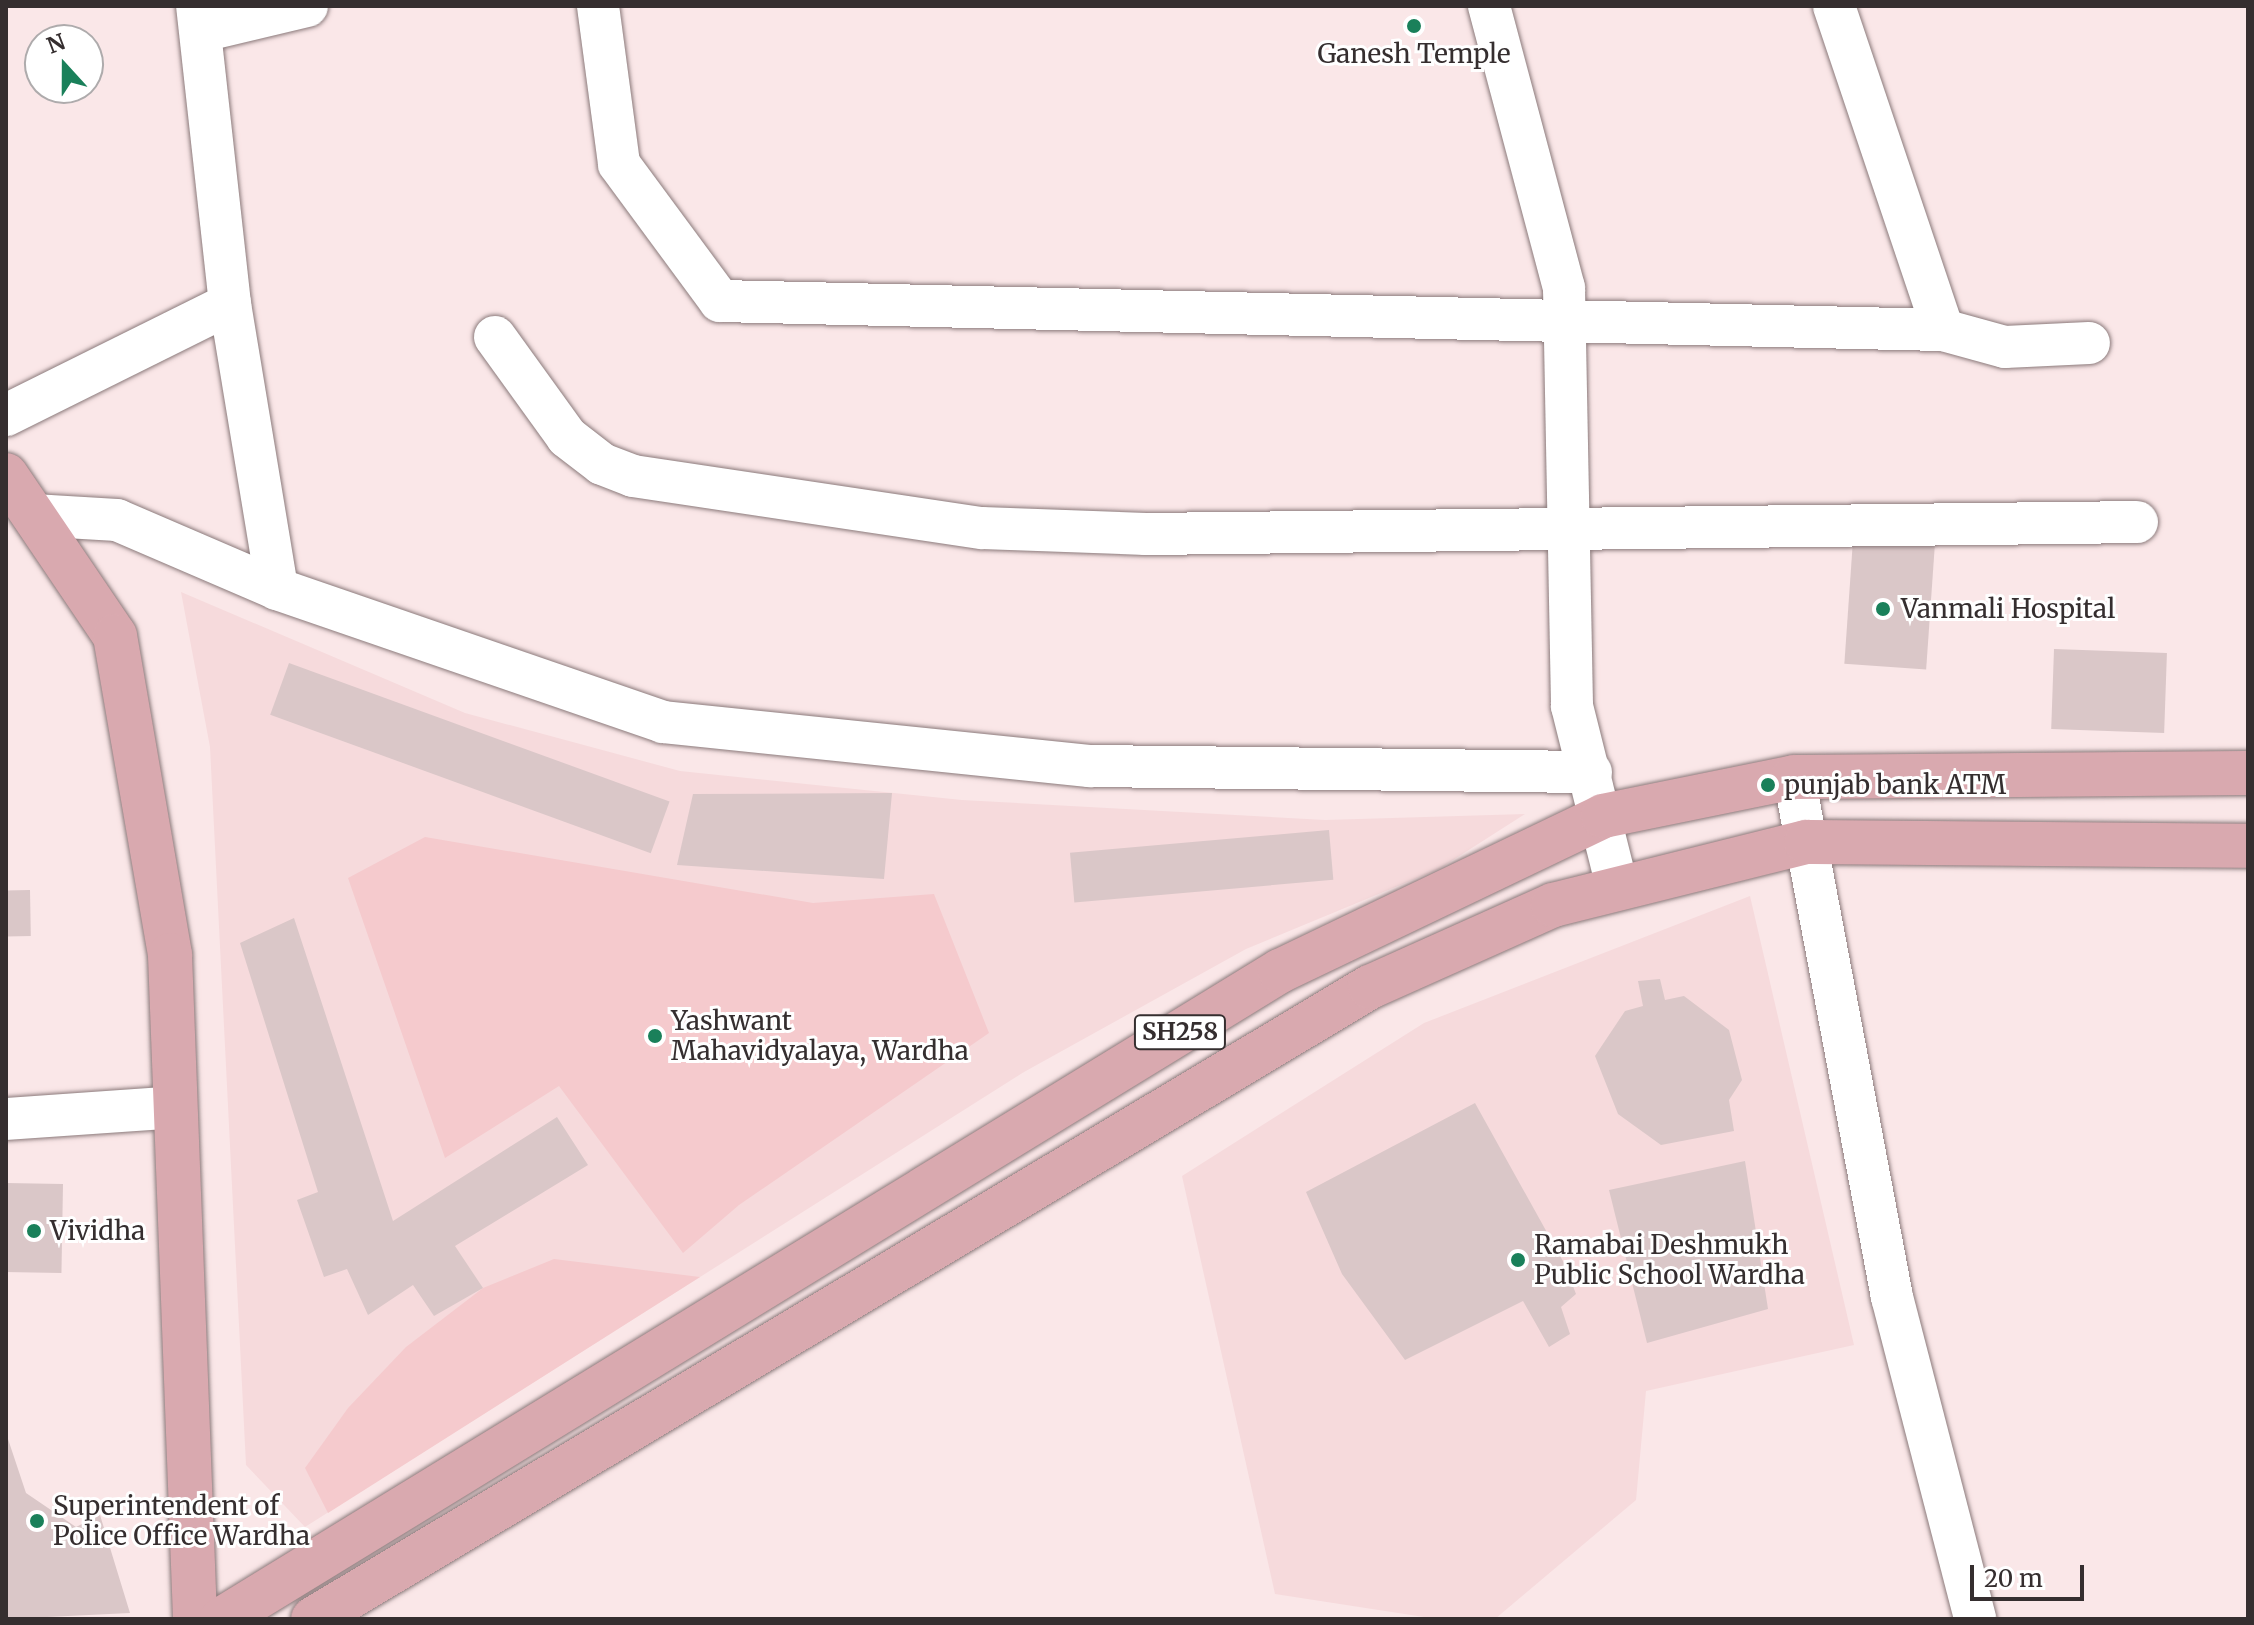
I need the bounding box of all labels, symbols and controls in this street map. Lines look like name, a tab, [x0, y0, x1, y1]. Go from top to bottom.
marker: Ganesh Temple	[1405, 17, 1423, 35]
north arrow	[24, 24, 104, 104]
text: N	[43, 27, 69, 60]
place label: Ganesh Temple	[1318, 38, 1510, 70]
place label: Vanmali Hospital	[1901, 593, 2115, 625]
marker: Vanmali Hospital	[1872, 598, 1894, 620]
place label: punjab bank ATM	[1784, 769, 2006, 801]
marker: punjab bank ATM	[1759, 776, 1777, 794]
place label: Yashwant Mahavidyalaya, Wardha	[671, 1005, 969, 1066]
road number: SH258	[1132, 1012, 1228, 1052]
marker: Yashwant Mahavidyalaya, Wardha	[646, 1027, 664, 1045]
place label: Vividha	[50, 1215, 145, 1247]
marker: Vividha	[25, 1222, 43, 1240]
place label: Ramabai Deshmukh Public School Wardha	[1534, 1229, 1805, 1290]
marker: Ramabai Deshmukh Public School Wardha	[1509, 1251, 1527, 1269]
place label: Superintendent of Police Office Wardha	[53, 1490, 310, 1552]
marker: Superintendent of Police Office Wardha	[28, 1512, 46, 1530]
scale bar	[1974, 1549, 2088, 1599]
text: 20 m	[1984, 1563, 2043, 1594]

